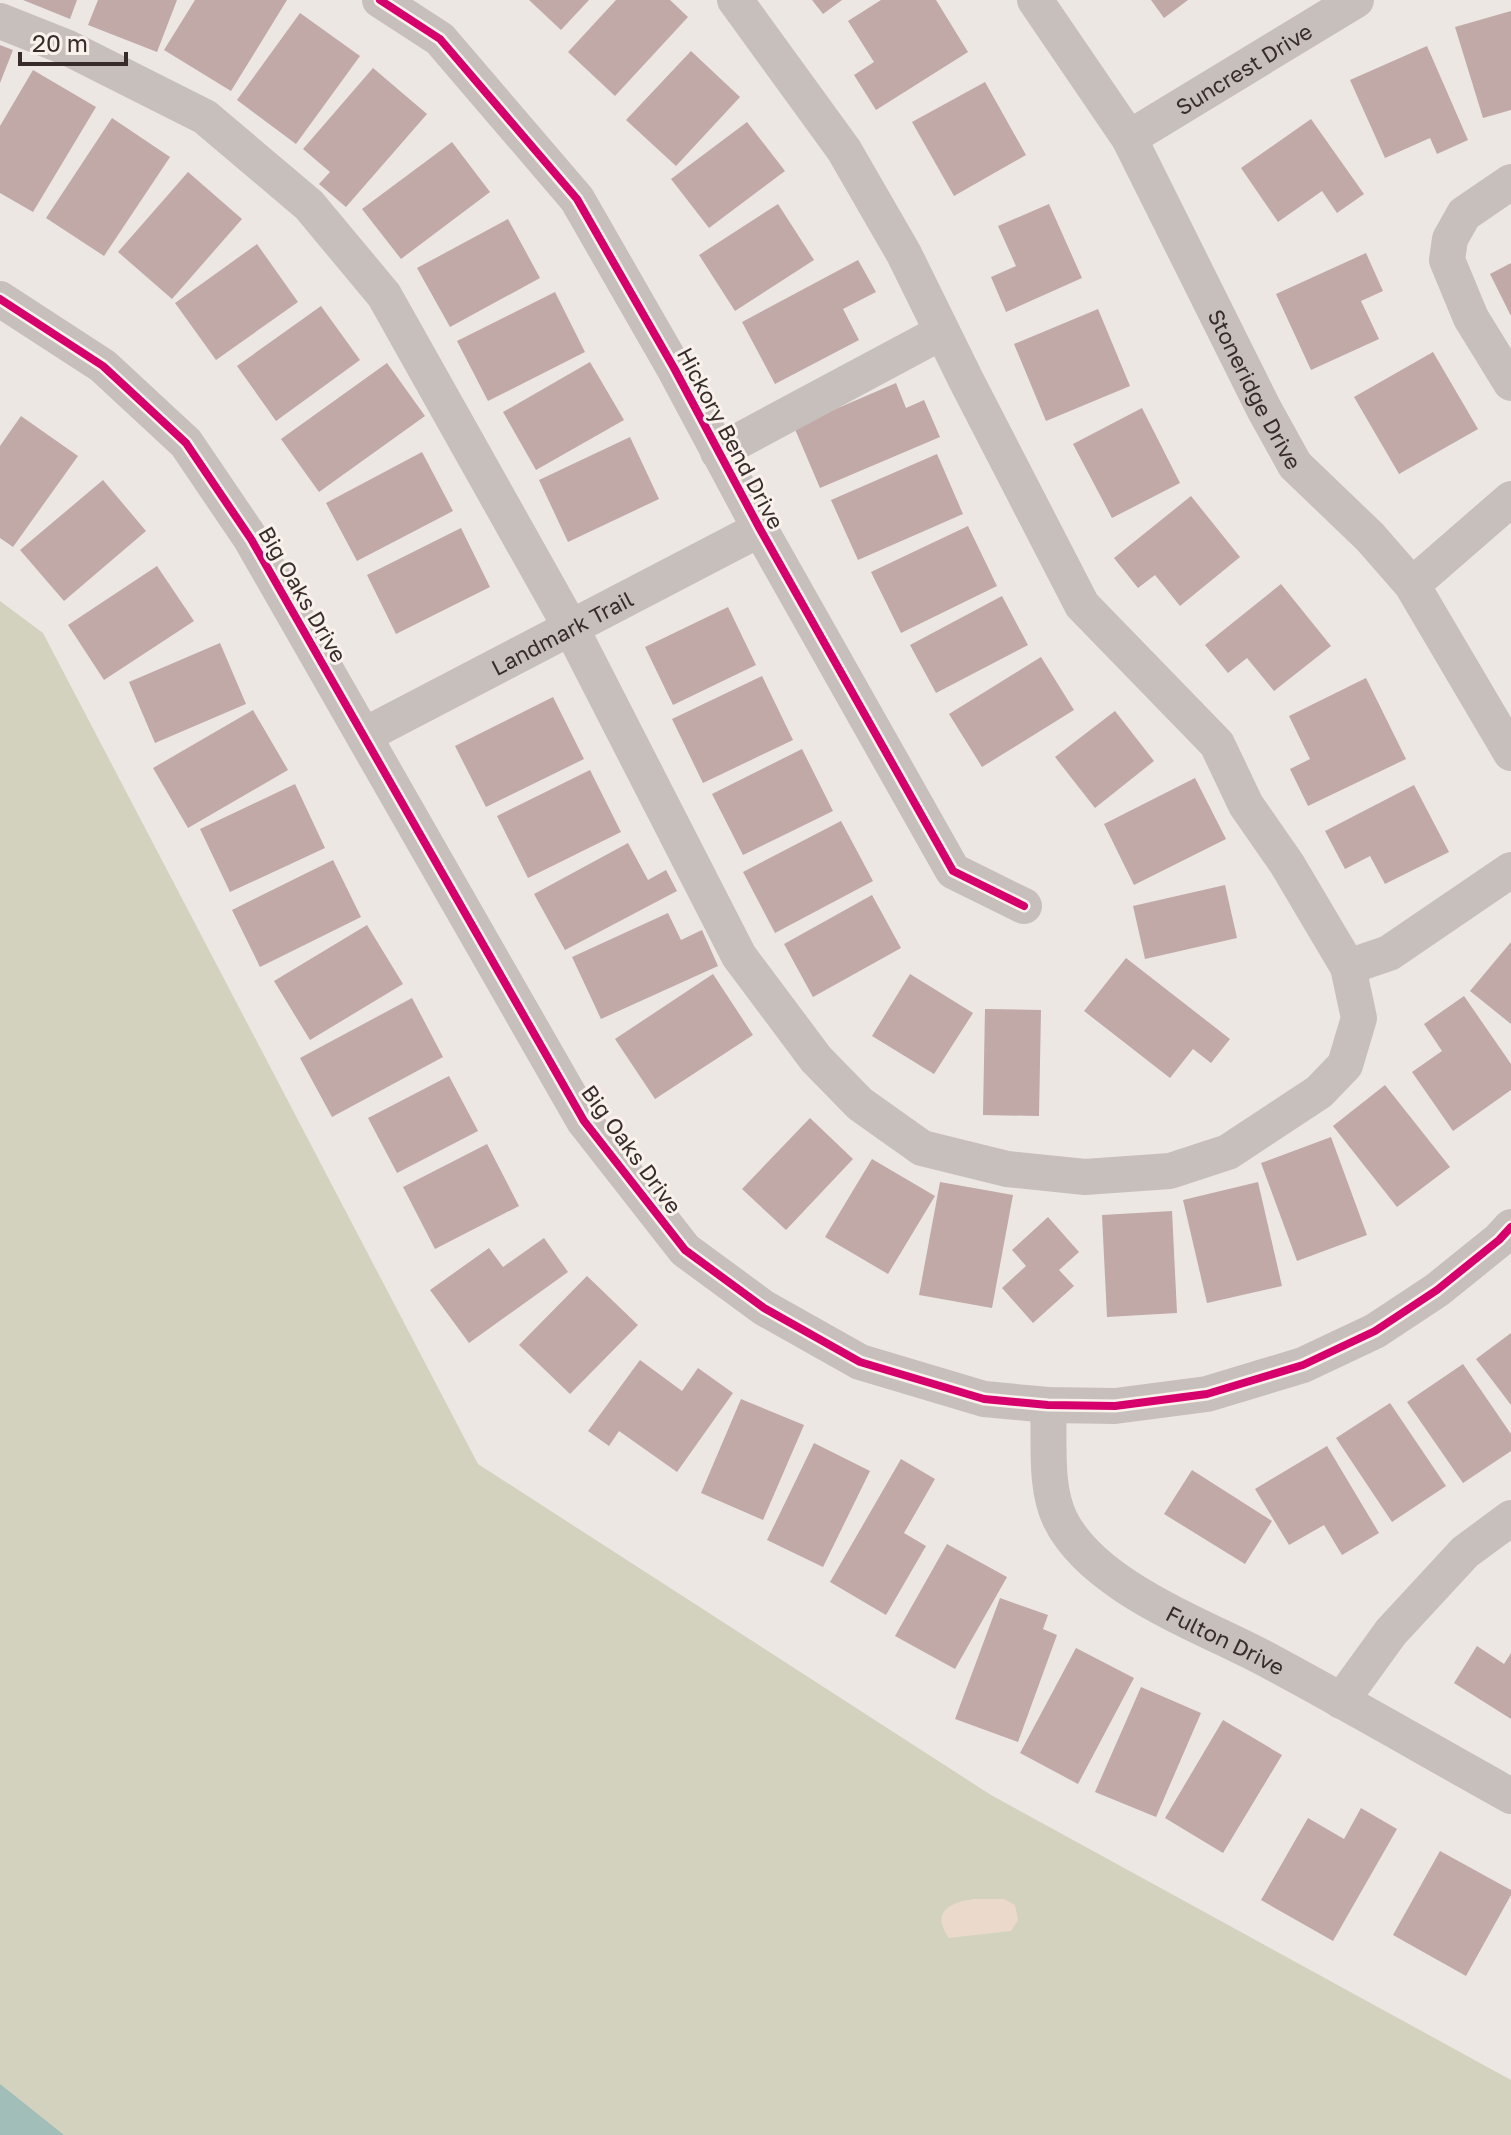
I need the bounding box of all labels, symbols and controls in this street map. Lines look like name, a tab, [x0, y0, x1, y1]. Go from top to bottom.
scale bar	[20, 16, 126, 66]
street label: Suncrest Drive	[1170, 17, 1317, 120]
text: 20 m	[32, 28, 88, 57]
street label: Stoneridge Drive	[1203, 305, 1308, 474]
street label: Hickory Bend Drive	[672, 343, 790, 533]
street label: Big Oaks Drive	[253, 521, 353, 667]
street label: Landmark Trail	[486, 584, 637, 680]
street label: Big Oaks Drive	[576, 1079, 688, 1219]
street label: Fulton Drive	[1162, 1599, 1290, 1680]

